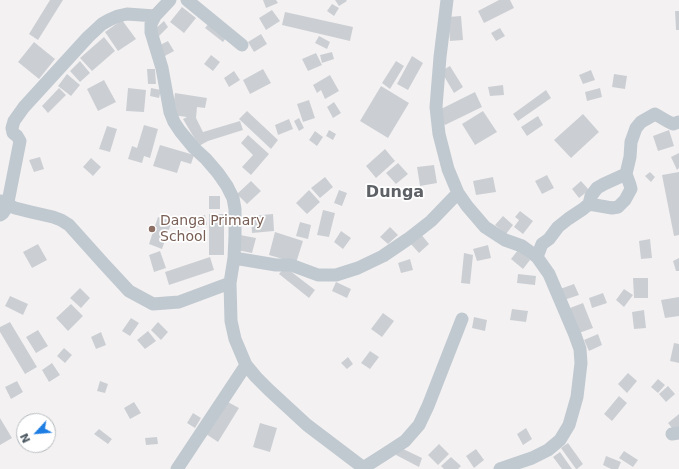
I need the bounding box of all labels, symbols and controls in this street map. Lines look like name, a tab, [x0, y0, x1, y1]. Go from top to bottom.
district label: Dunga	[366, 183, 424, 203]
place label: Danga Primary School	[160, 213, 264, 246]
marker: Danga Primary School	[147, 224, 157, 234]
north arrow	[16, 413, 56, 453]
text: N	[18, 431, 34, 445]

